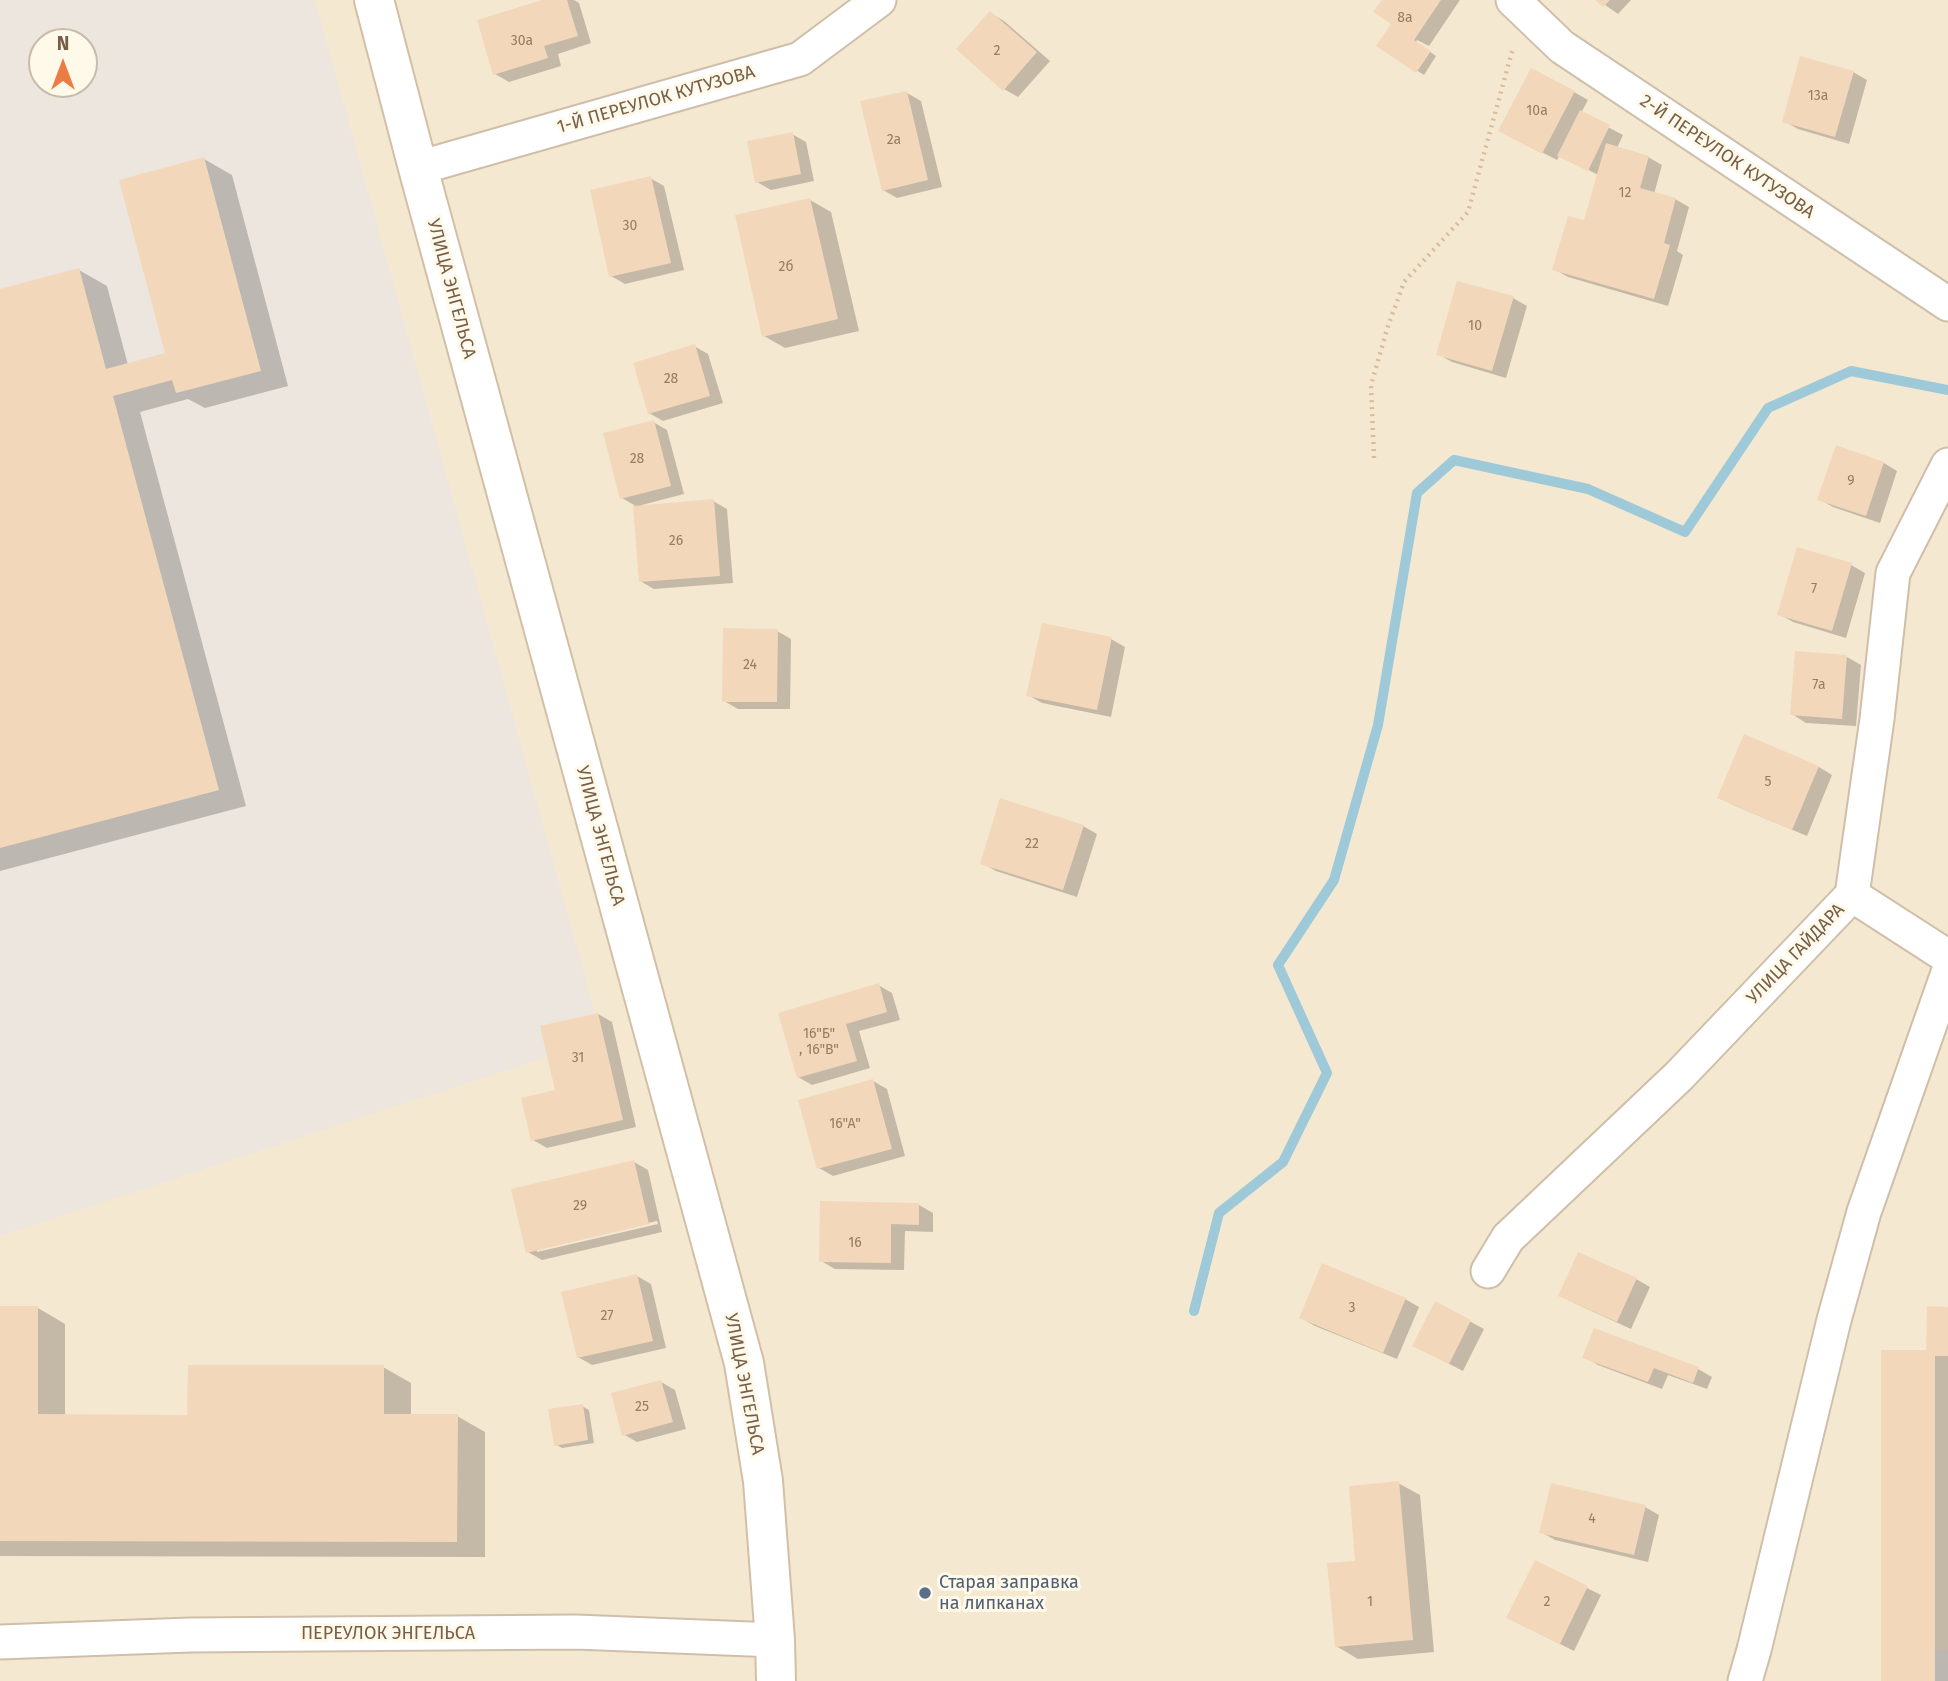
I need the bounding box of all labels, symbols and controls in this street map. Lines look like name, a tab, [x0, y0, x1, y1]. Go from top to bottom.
house number: 8а	[1397, 10, 1413, 26]
north arrow	[28, 28, 98, 98]
text: N	[57, 32, 69, 55]
house number: 30а	[511, 33, 533, 49]
house number: 2	[994, 43, 1000, 59]
street label: 1-Й ПЕРЕУЛОК КУТУЗОВА	[555, 61, 757, 139]
house number: 13а	[1808, 88, 1828, 104]
street label: 2-Й ПЕРЕУЛОК КУТУЗОВА	[1636, 90, 1818, 224]
house number: 10а	[1526, 103, 1548, 119]
house number: 2а	[887, 132, 901, 148]
house number: 12	[1619, 185, 1631, 201]
street label: УЛИЦА ЭНГЕЛЬСА	[422, 217, 480, 361]
house number: 30	[623, 218, 637, 234]
house number: 2б	[778, 259, 794, 275]
house number: 10	[1468, 318, 1482, 334]
house number: 28	[664, 371, 678, 387]
house number: 28	[630, 451, 644, 467]
house number: 9	[1847, 473, 1855, 489]
house number: 26	[669, 533, 683, 549]
house number: 7	[1811, 581, 1817, 597]
house number: 24	[743, 657, 757, 673]
house number: 7а	[1812, 677, 1826, 693]
street label: УЛИЦА ЭНГЕЛЬСА	[571, 764, 629, 908]
house number: 5	[1764, 774, 1772, 790]
house number: 22	[1025, 836, 1039, 852]
street label: УЛИЦА ГАЙДАРА	[1743, 899, 1849, 1009]
house number: 16"Б" , 16"В"	[799, 1026, 839, 1058]
house number: 31	[572, 1050, 584, 1066]
house number: 16"А"	[829, 1116, 861, 1132]
house number: 29	[573, 1198, 587, 1214]
house number: 16	[848, 1235, 862, 1251]
house number: 3	[1349, 1300, 1355, 1316]
house number: 27	[600, 1308, 614, 1324]
street label: УЛИЦА ЭНГЕЛЬСА	[720, 1311, 768, 1457]
house number: 25	[635, 1399, 649, 1415]
house number: 4	[1588, 1511, 1596, 1527]
place label: Старая заправка на липканах	[939, 1572, 1079, 1614]
marker: Старая заправка на липканах	[917, 1585, 933, 1601]
house number: 1	[1367, 1594, 1373, 1610]
house number: 2	[1544, 1594, 1550, 1610]
street label: ПЕРЕУЛОК ЭНГЕЛЬСА	[301, 1623, 475, 1645]

